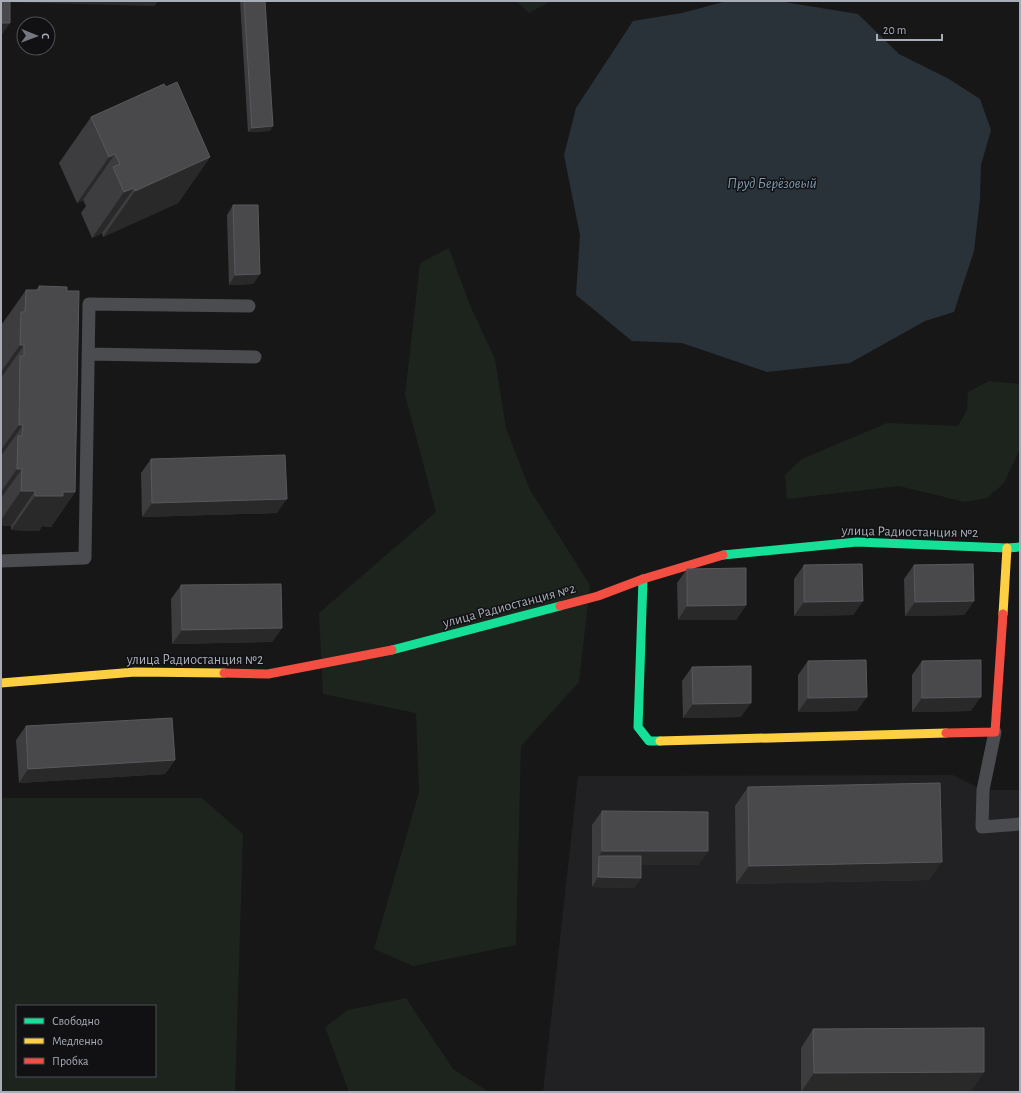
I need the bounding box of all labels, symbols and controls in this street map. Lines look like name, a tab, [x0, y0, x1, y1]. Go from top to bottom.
north arrow	[16, 16, 56, 56]
scale bar	[877, 16, 942, 42]
text: 20 m	[883, 24, 906, 36]
text: С	[40, 33, 51, 39]
water label: Пруд Берёзовый	[727, 176, 817, 191]
street label: улица Радиостанция №2	[840, 524, 978, 540]
street label: улица Радиостанция №2	[440, 582, 577, 631]
street label: улица Радиостанция №2	[126, 653, 263, 667]
legend	[16, 1005, 156, 1077]
text: Свободно	[52, 1015, 100, 1027]
text: Медленно	[52, 1035, 103, 1047]
text: Пробка	[52, 1055, 89, 1067]

